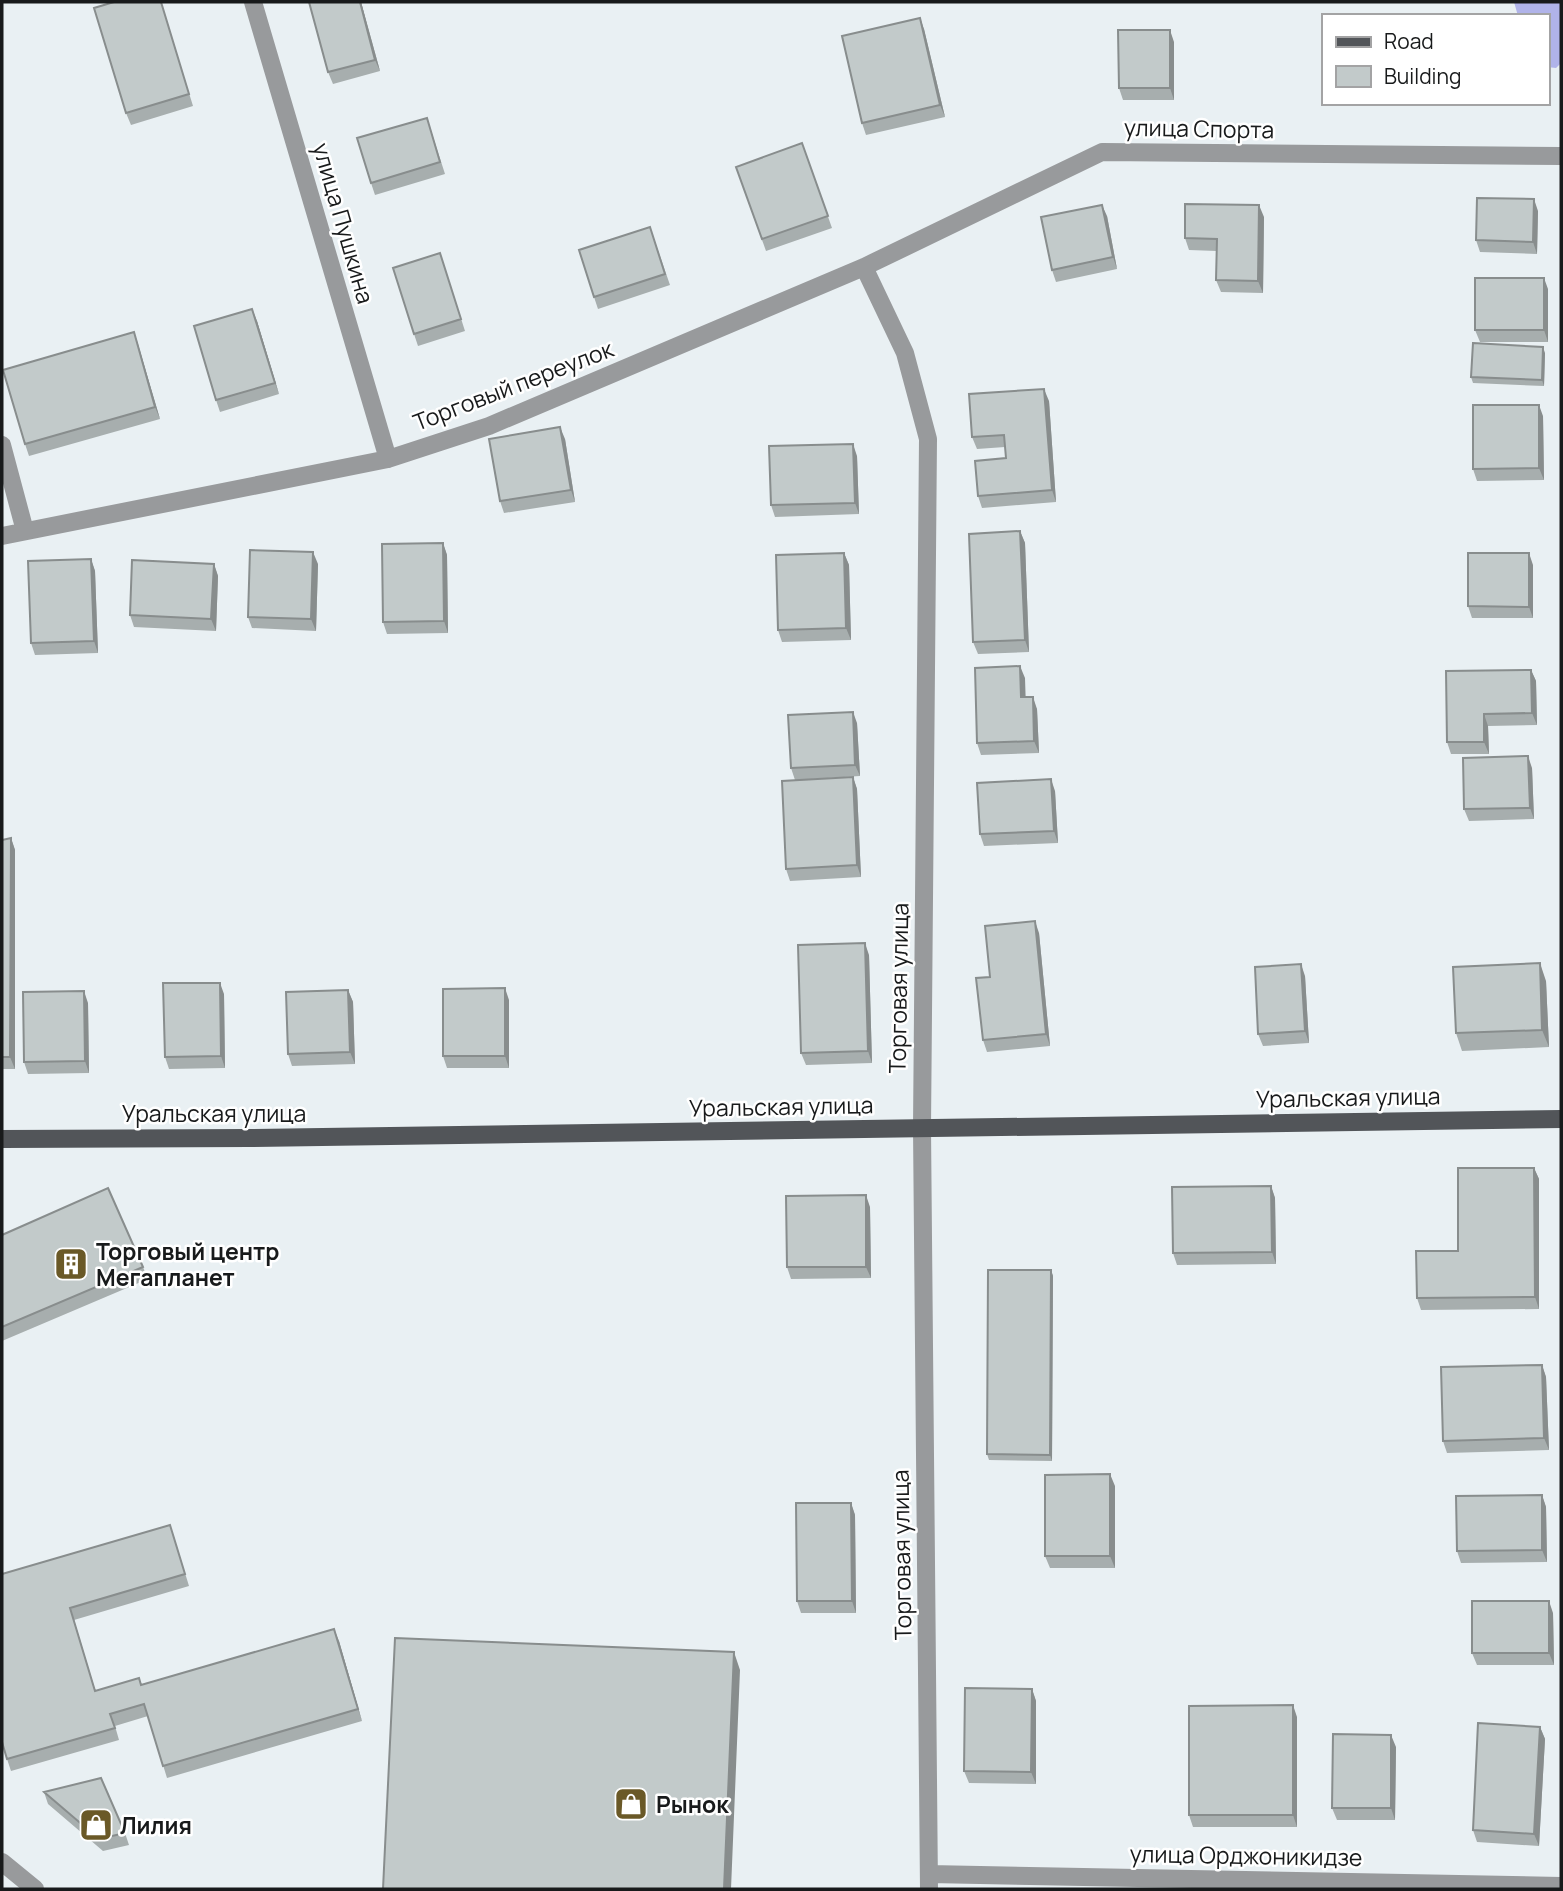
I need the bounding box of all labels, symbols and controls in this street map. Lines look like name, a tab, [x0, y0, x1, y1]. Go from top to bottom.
legend	[1322, 14, 1549, 105]
text: Road	[1384, 27, 1434, 55]
text: Building	[1384, 62, 1461, 90]
street label: улица Спорта	[1124, 111, 1274, 145]
street label: улица Пушкина	[306, 139, 382, 307]
street label: Торговый переулок	[408, 332, 618, 438]
street label: Торговая улица	[881, 902, 915, 1074]
street label: Уральская улица	[1255, 1079, 1441, 1115]
street label: Уральская улица	[688, 1088, 874, 1124]
street label: Уральская улица	[122, 1097, 306, 1129]
place label: Торговый центр Мегапланет	[96, 1235, 280, 1293]
building icon: Торговый центр Мегапланет	[52, 1245, 90, 1283]
street label: Торговая улица	[884, 1469, 918, 1641]
shop icon: Рынок	[612, 1785, 650, 1823]
place label: Рынок	[656, 1788, 729, 1820]
shop icon: Лилия	[77, 1806, 115, 1844]
place label: Лилия	[120, 1809, 192, 1841]
street label: улица Орджоникидзе	[1129, 1837, 1363, 1873]

